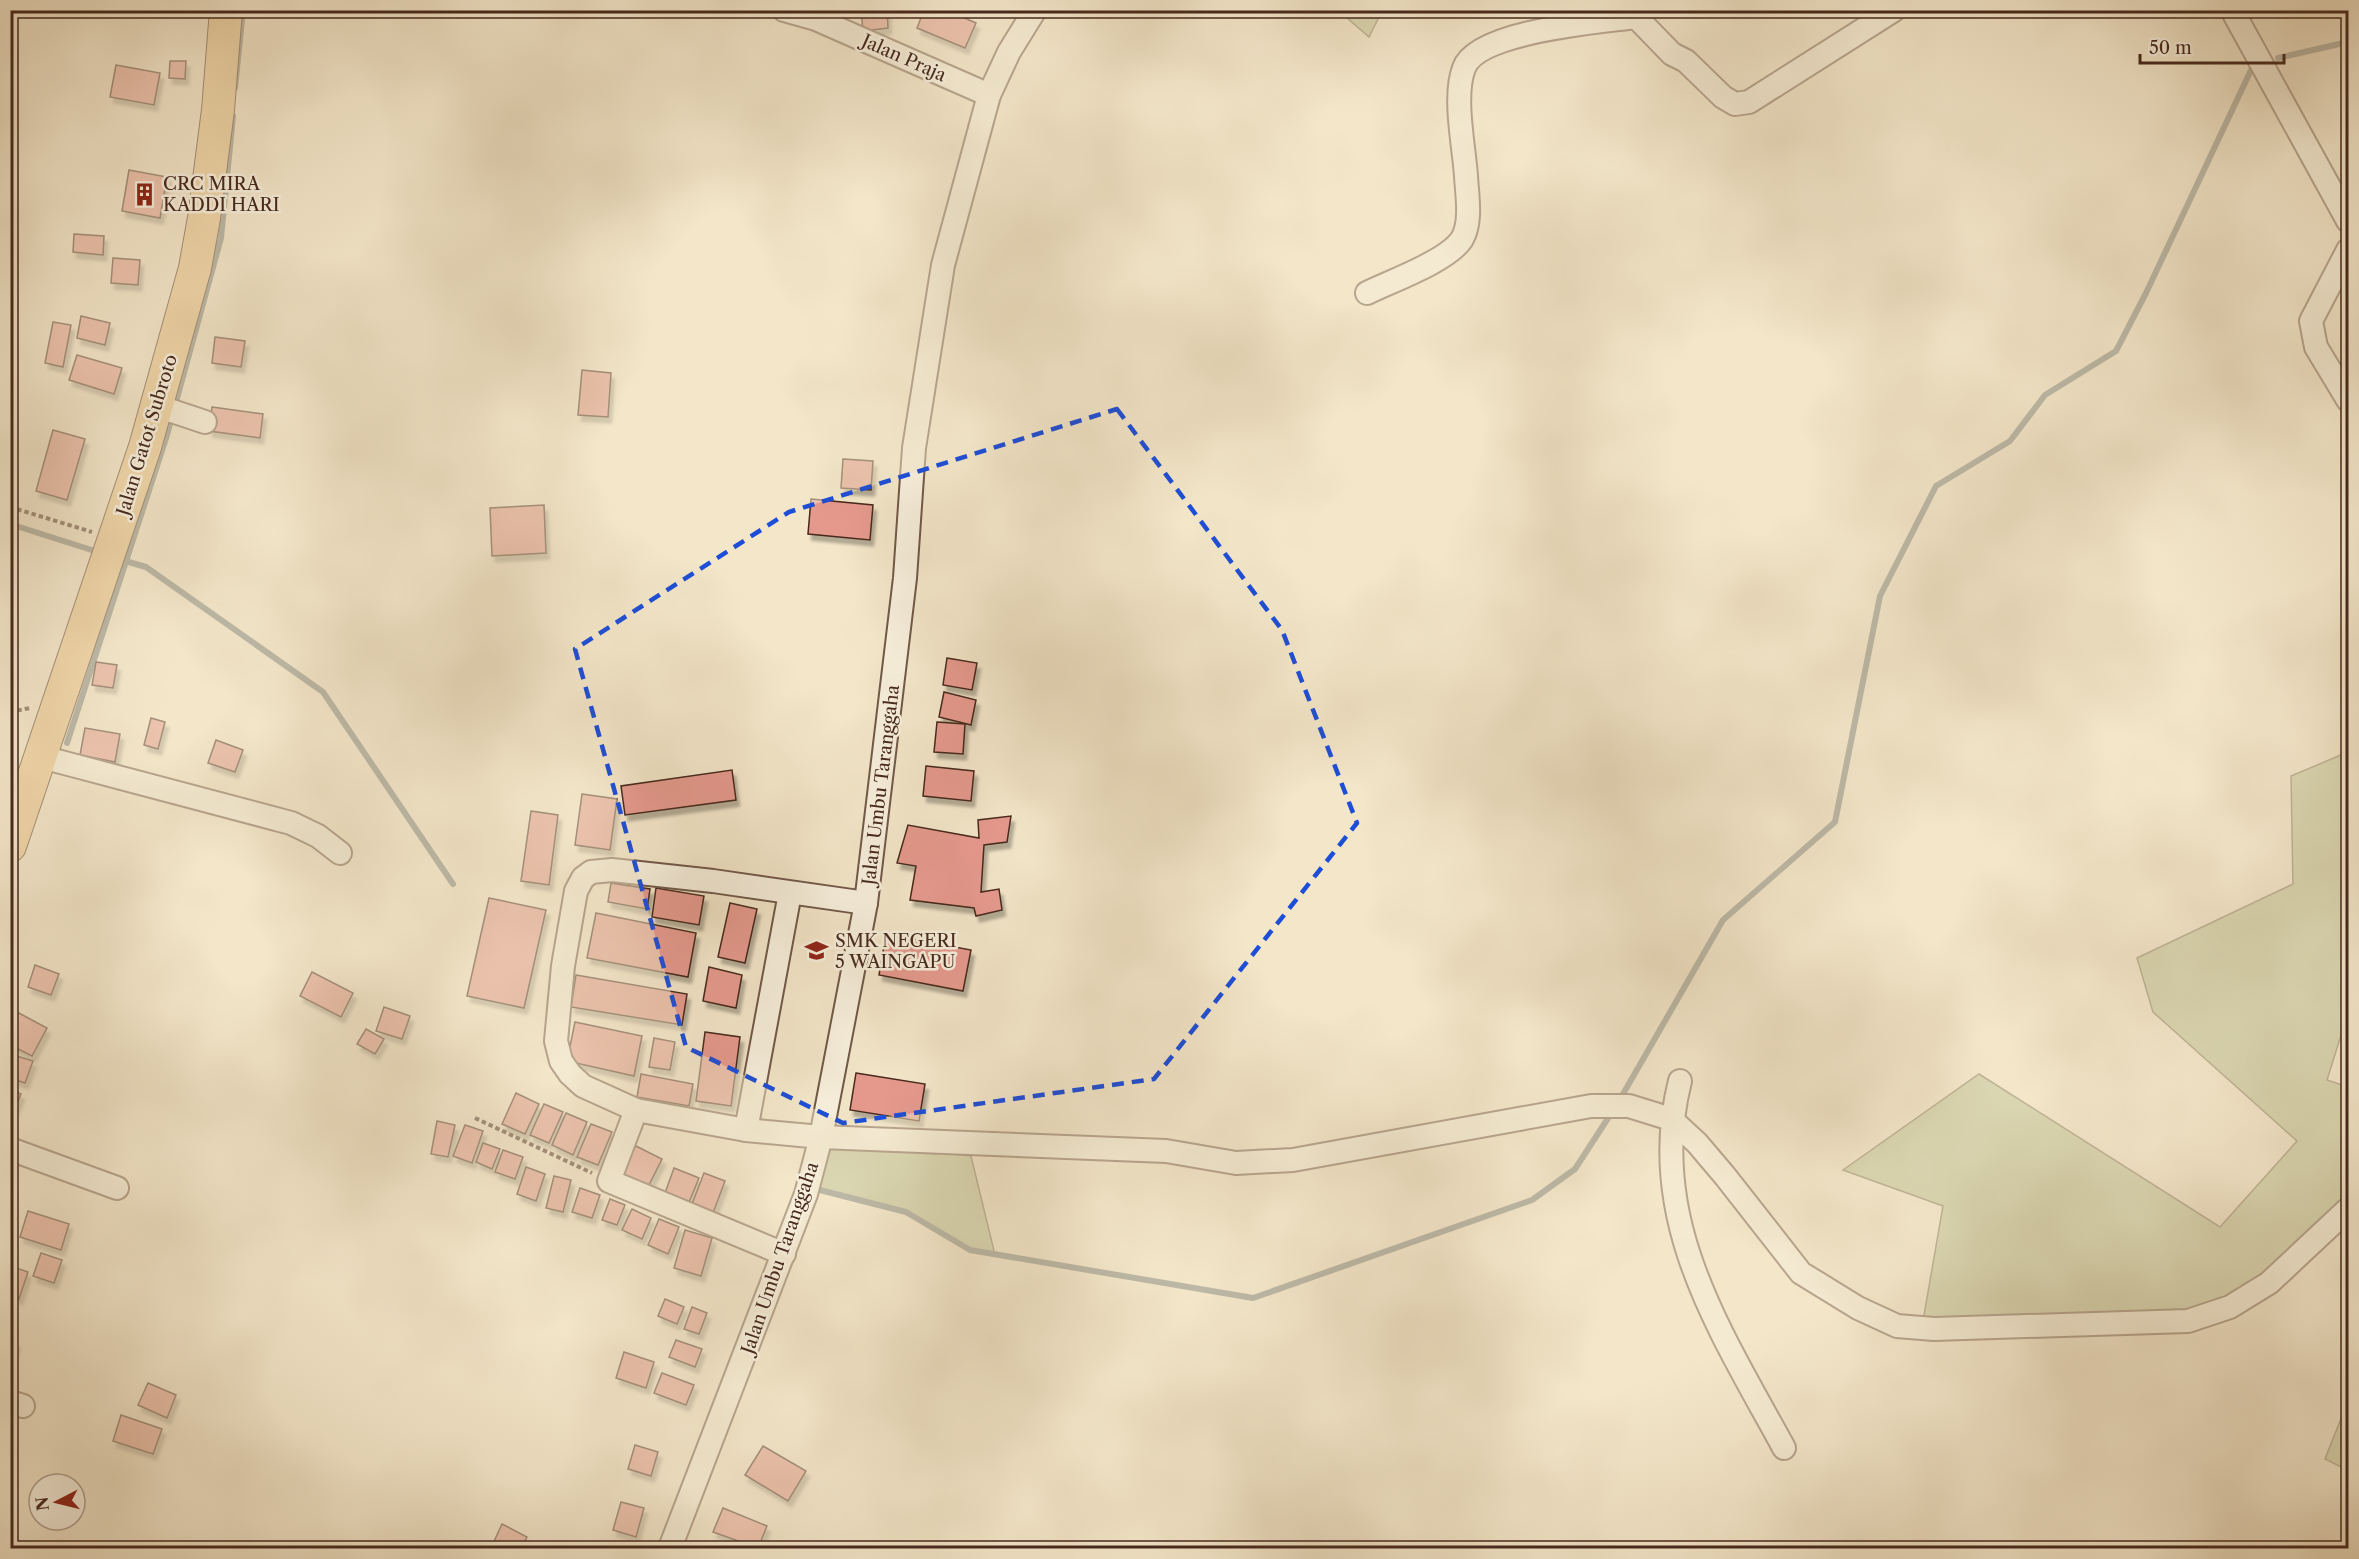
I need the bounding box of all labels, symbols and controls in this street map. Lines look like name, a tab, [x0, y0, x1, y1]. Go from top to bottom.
scale bar	[2140, 27, 2284, 65]
street label: Jalan Praja	[856, 28, 950, 87]
text: 50 m	[2149, 37, 2192, 59]
place label: CRC MIRA KADDI HARI	[163, 173, 279, 216]
building icon: CRC MIRA KADDI HARI	[132, 181, 158, 207]
street label: Jalan Gatot Subroto	[111, 352, 182, 521]
street label: Jalan Umbu Taranggaha	[857, 683, 904, 889]
place label: SMK NEGERI 5 WAINGAPU	[835, 930, 956, 973]
school or university icon: SMK NEGERI 5 WAINGAPU	[804, 938, 830, 964]
street label: Jalan Umbu Taranggaha	[736, 1159, 823, 1360]
north arrow	[27, 1472, 87, 1532]
text: N	[31, 1496, 53, 1512]

